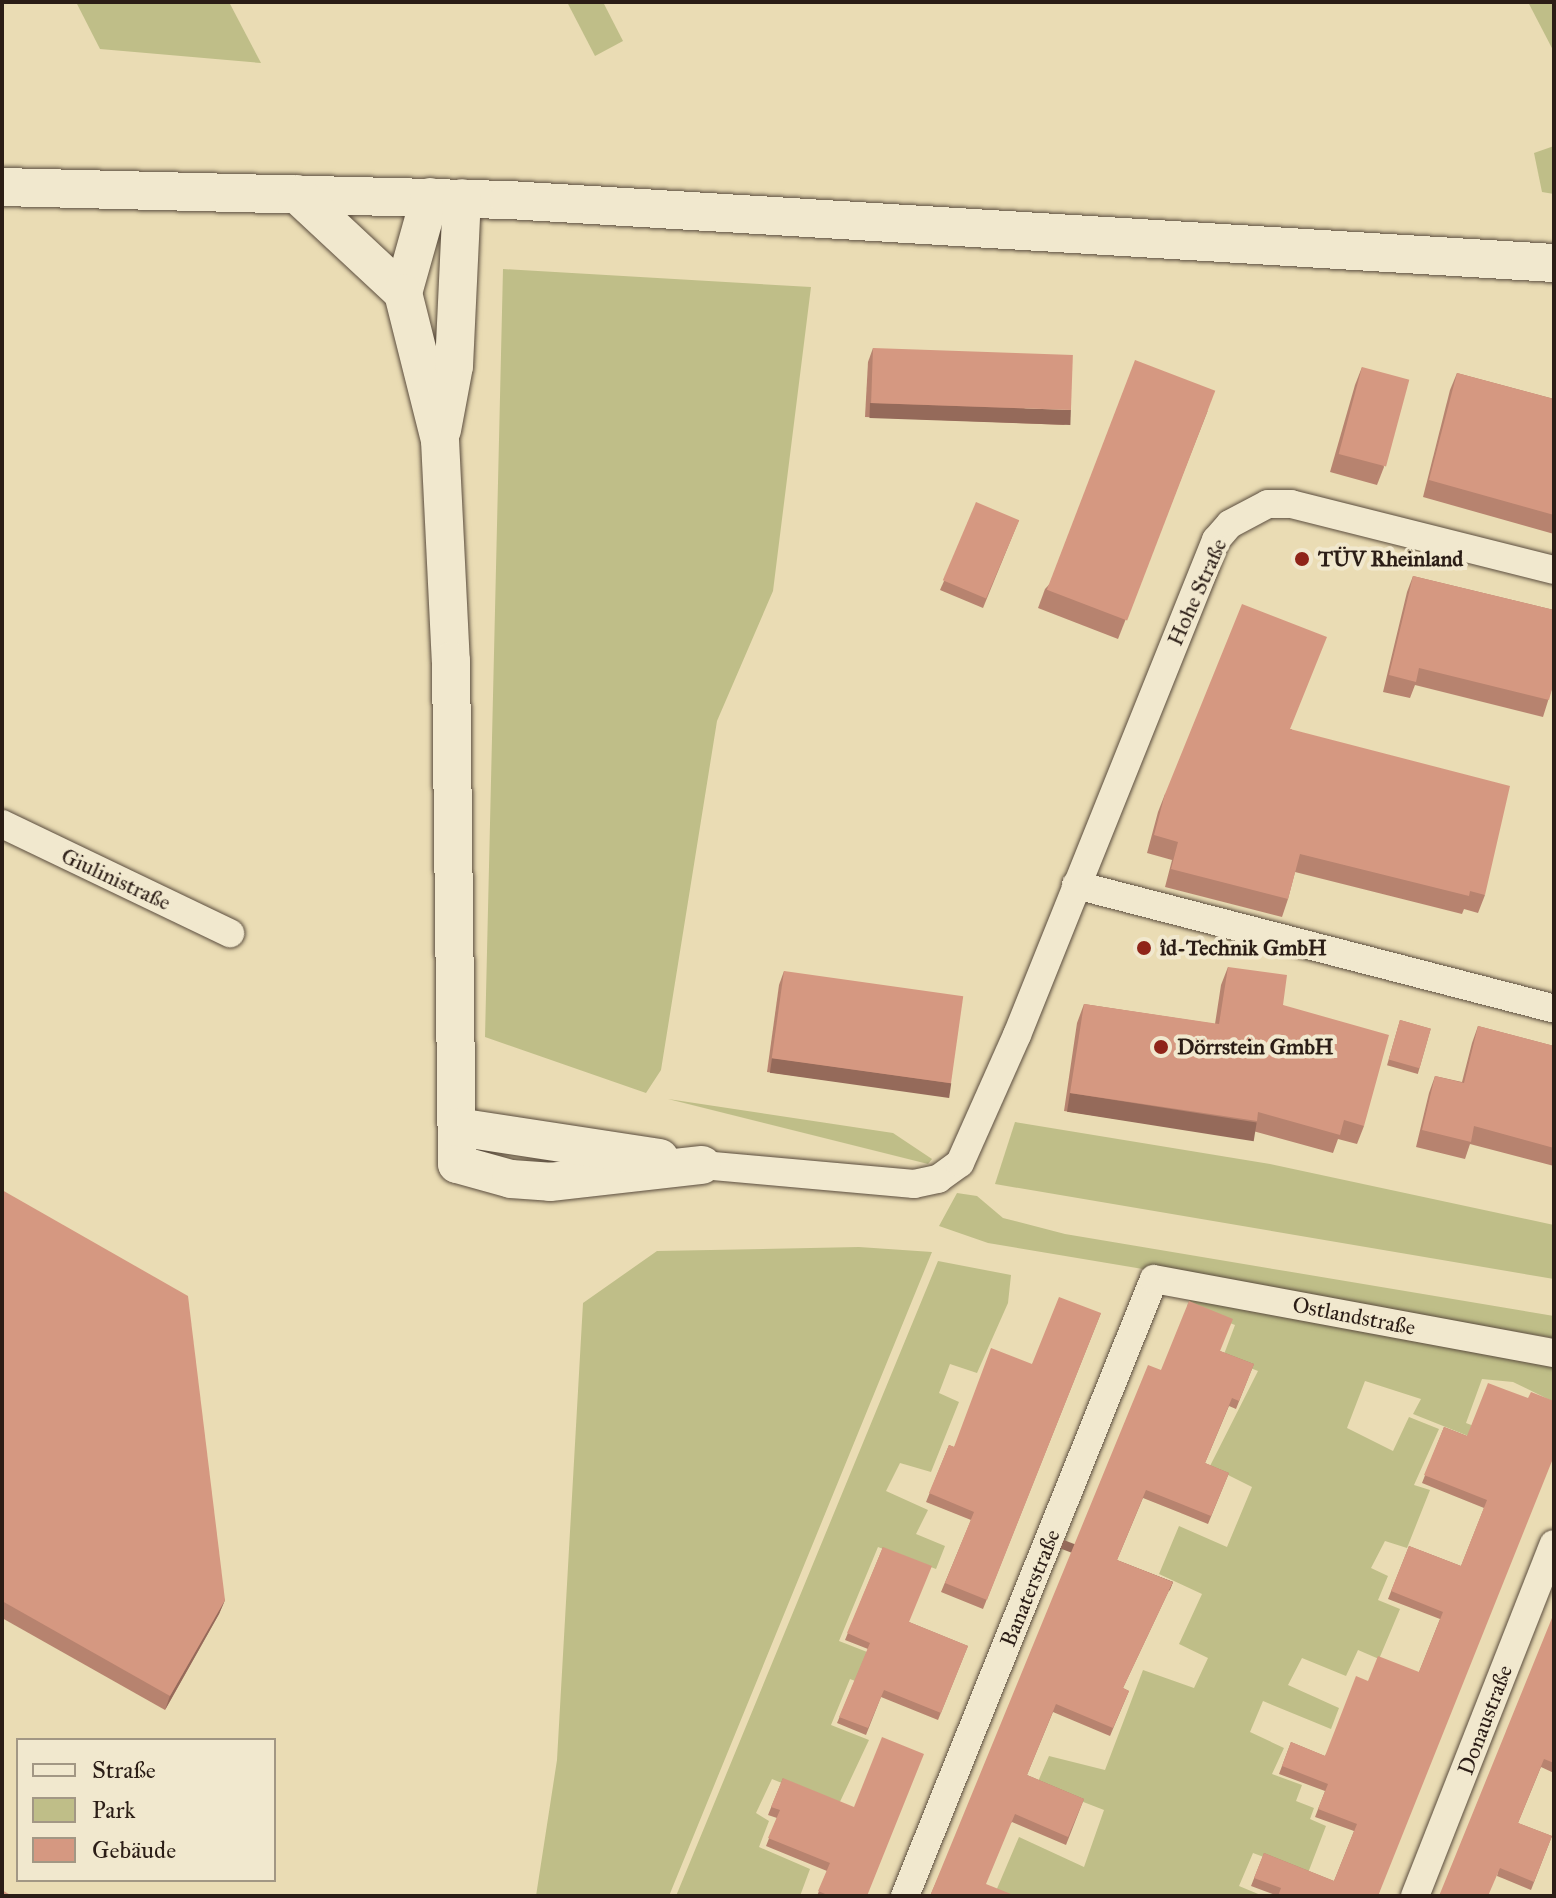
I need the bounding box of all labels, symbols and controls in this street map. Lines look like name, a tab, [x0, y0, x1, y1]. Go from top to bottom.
street label: Hohe Straße	[1162, 534, 1232, 650]
place label: TÜV Rheinland	[1318, 546, 1463, 572]
marker: TÜV Rheinland	[1293, 550, 1311, 568]
street label: Giulinistraße	[57, 842, 175, 916]
place label: îd-Technik GmbH	[1160, 935, 1327, 961]
marker: îd-Technik GmbH	[1135, 939, 1153, 957]
place label: Dörrstein GmbH	[1177, 1034, 1333, 1060]
marker: Dörrstein GmbH	[1152, 1038, 1170, 1056]
street label: Ostlandstraße	[1290, 1291, 1418, 1341]
street label: Banaterstraße	[995, 1526, 1065, 1650]
street label: Donaustraße	[1452, 1661, 1518, 1779]
legend	[16, 1738, 276, 1882]
text: Straße	[92, 1755, 156, 1785]
text: Park	[92, 1795, 135, 1825]
text: Gebäude	[92, 1835, 176, 1865]

